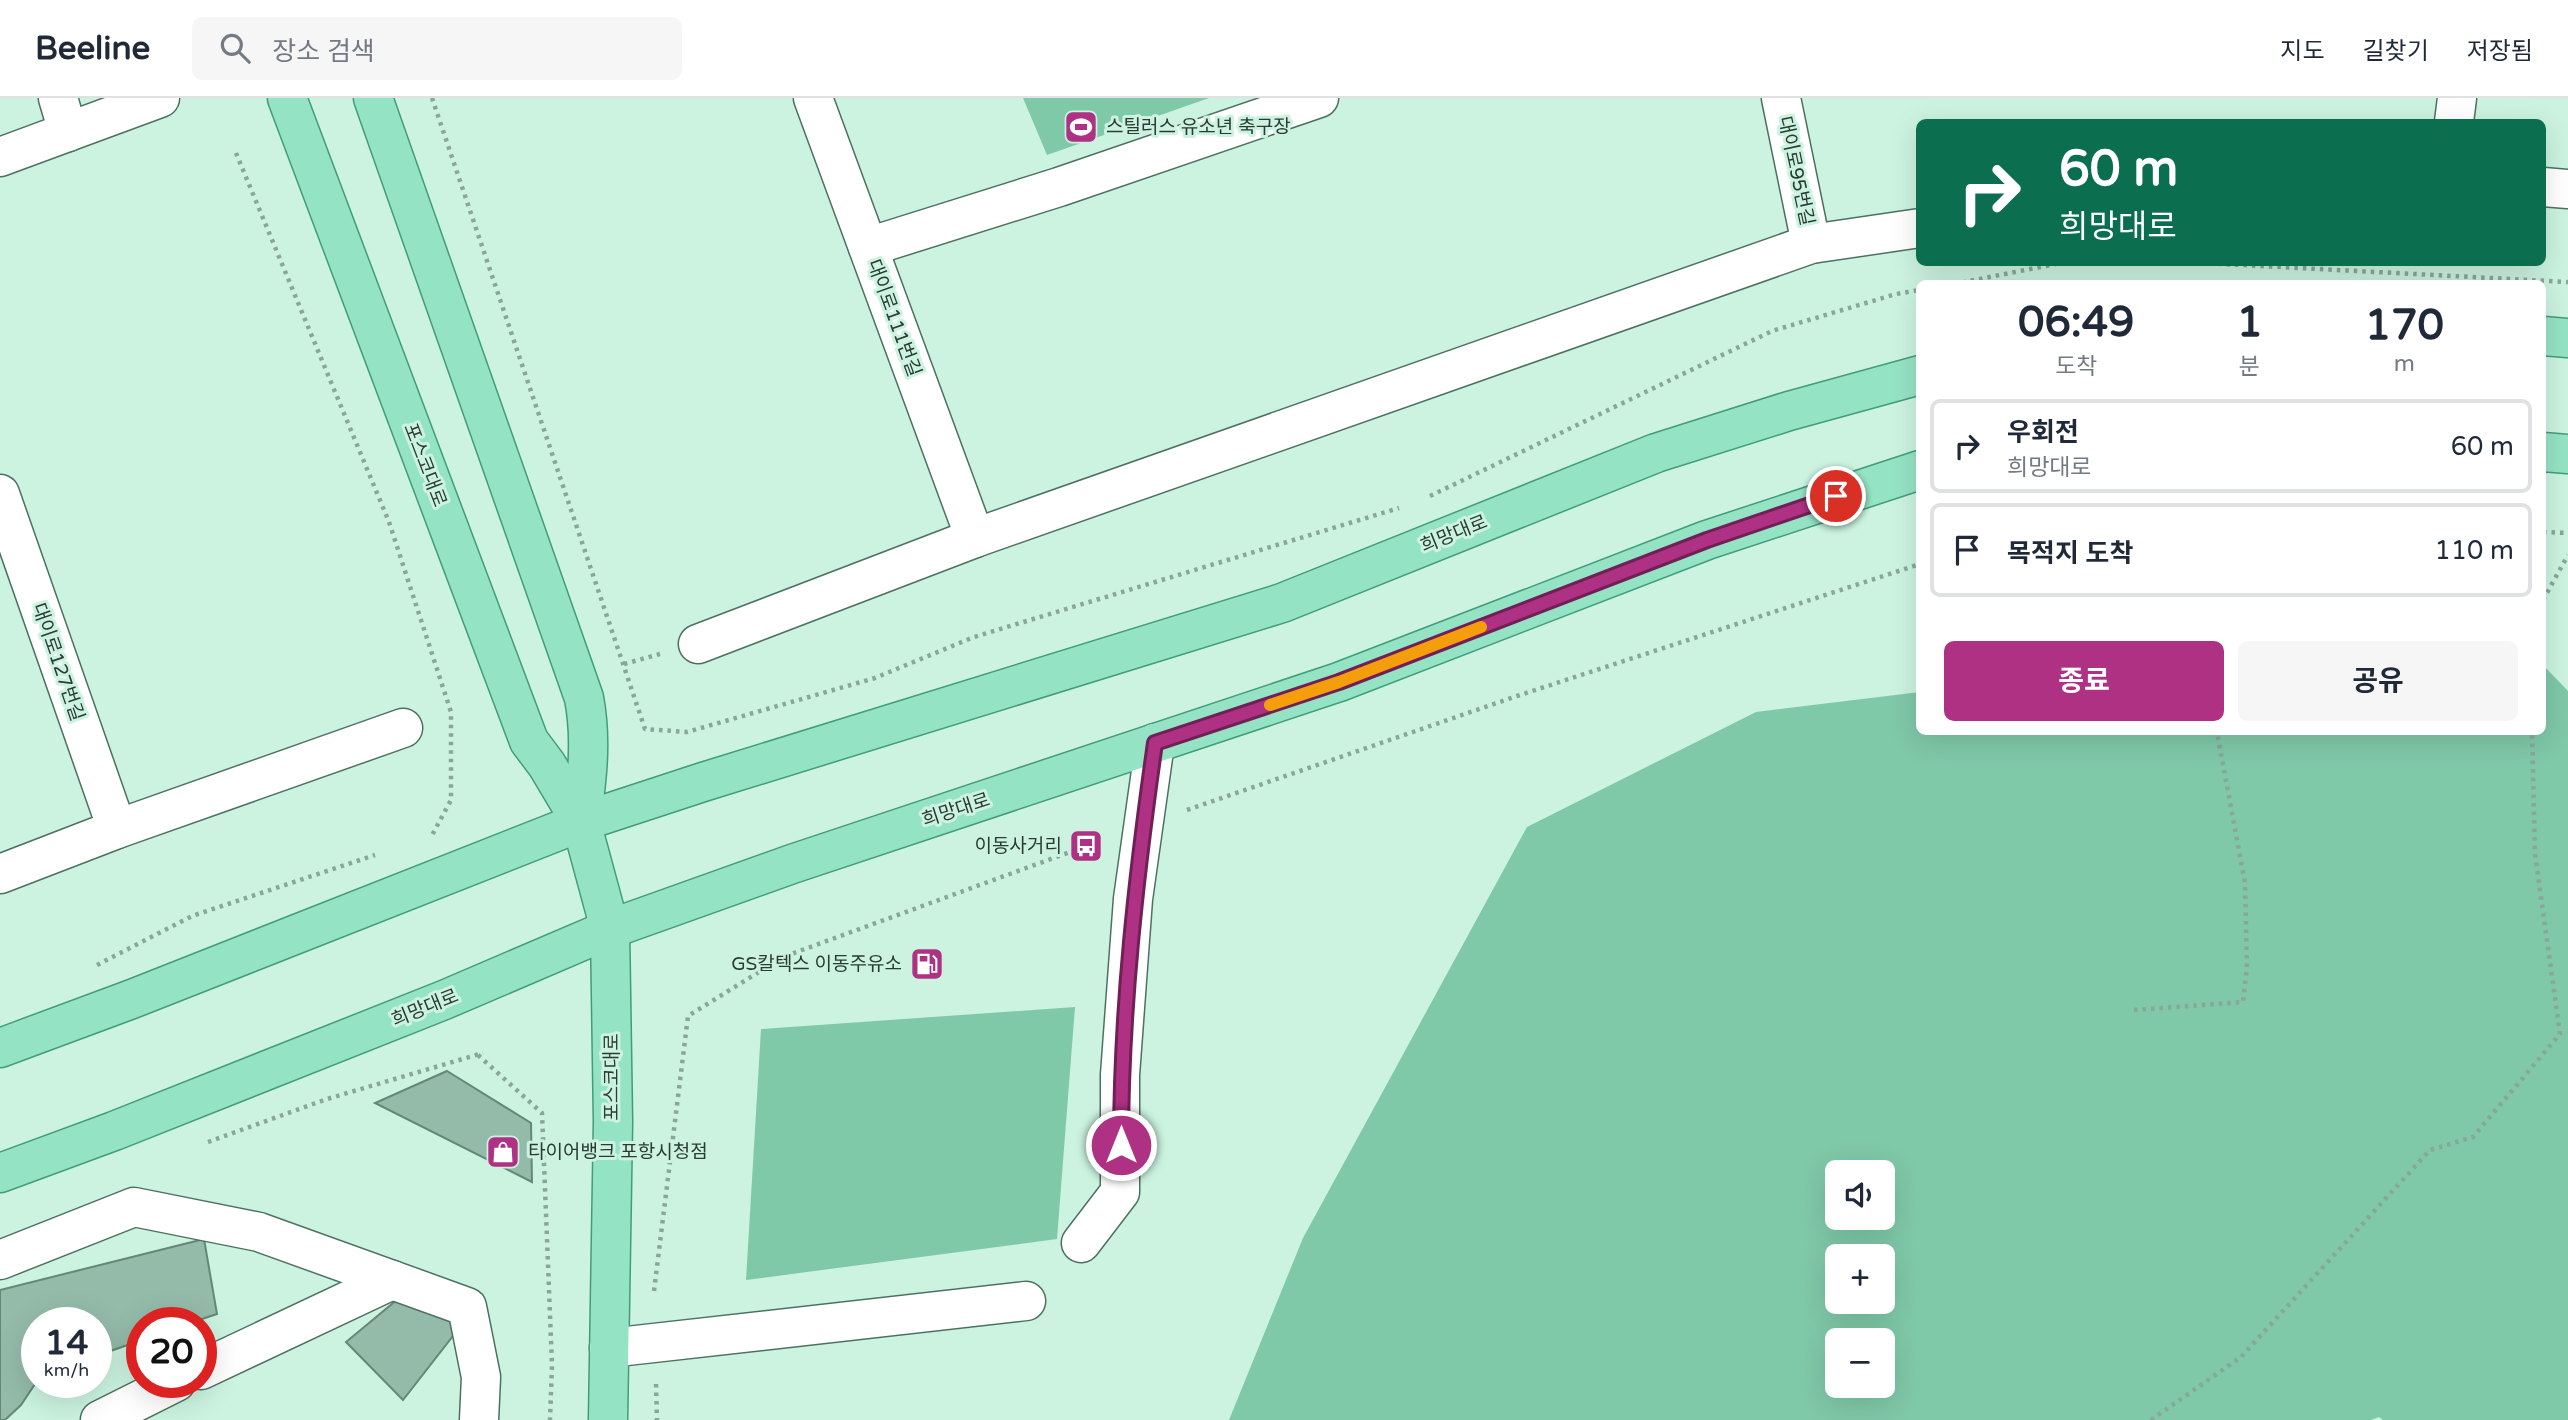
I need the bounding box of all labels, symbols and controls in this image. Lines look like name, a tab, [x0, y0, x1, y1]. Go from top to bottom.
search box	[192, 17, 682, 80]
text: Beeline	[35, 29, 150, 68]
icon: search	[216, 29, 254, 67]
text: 장소 검색	[272, 36, 375, 67]
text: 지도	[2280, 37, 2325, 66]
text: 길찾기	[2363, 37, 2429, 66]
text: 저장됨	[2467, 37, 2533, 66]
sports icon: 스틸러스 유소년 축구장	[1062, 108, 1100, 146]
street label: 대이로95번길	[1774, 114, 1818, 228]
place label: 스틸러스 유소년 축구장	[1106, 116, 1291, 138]
text: 60 m	[2059, 140, 2178, 199]
icon: right	[1944, 147, 2035, 238]
text: 희망대로	[2059, 208, 2177, 246]
street label: 대이로111번길	[863, 256, 925, 380]
text: 06:49	[2018, 297, 2134, 348]
text: 1	[2236, 297, 2263, 348]
text: 170	[2365, 300, 2444, 351]
text: m	[2394, 350, 2415, 378]
text: 도착	[2055, 353, 2097, 381]
text: 분	[2239, 353, 2260, 381]
text: 우회전	[2007, 417, 2079, 448]
street label: 포스코대로	[399, 420, 451, 510]
icon: right	[1948, 427, 1986, 465]
text: 60 m	[2451, 431, 2514, 462]
text: 희망대로	[2007, 454, 2092, 482]
pin	[1806, 466, 1866, 526]
icon: arrive	[1817, 477, 1855, 515]
street label: 희망대로	[1417, 511, 1491, 557]
icon: arrive	[1948, 531, 1986, 569]
text: 110 m	[2434, 535, 2514, 566]
text: 목적지 도착	[2007, 538, 2133, 569]
street label: 대이로127번길	[28, 600, 88, 724]
button: 종료	[1944, 641, 2224, 721]
button: 공유	[2238, 641, 2518, 721]
street label: 희망대로	[919, 789, 993, 831]
bus stop icon: 이동사거리	[1067, 827, 1105, 865]
place label: 이동사거리	[975, 835, 1062, 857]
fuel station icon: GS칼텍스 이동주유소	[908, 945, 946, 983]
place label: GS칼텍스 이동주유소	[731, 953, 902, 975]
street label: 희망대로	[388, 985, 462, 1031]
street label: 포스코대로	[601, 1033, 623, 1121]
position arrow	[1084, 1108, 1158, 1182]
shop icon: 타이어뱅크 포항시청점	[484, 1133, 522, 1171]
place label: 타이어뱅크 포항시청점	[528, 1141, 708, 1163]
map controls	[1825, 1160, 1895, 1398]
button: sound	[1825, 1160, 1895, 1230]
button: +	[1825, 1244, 1895, 1314]
speed limit sign: 20	[126, 1307, 217, 1398]
text: 14	[45, 1322, 88, 1364]
button: −	[1825, 1328, 1895, 1398]
text: km/h	[44, 1359, 89, 1381]

